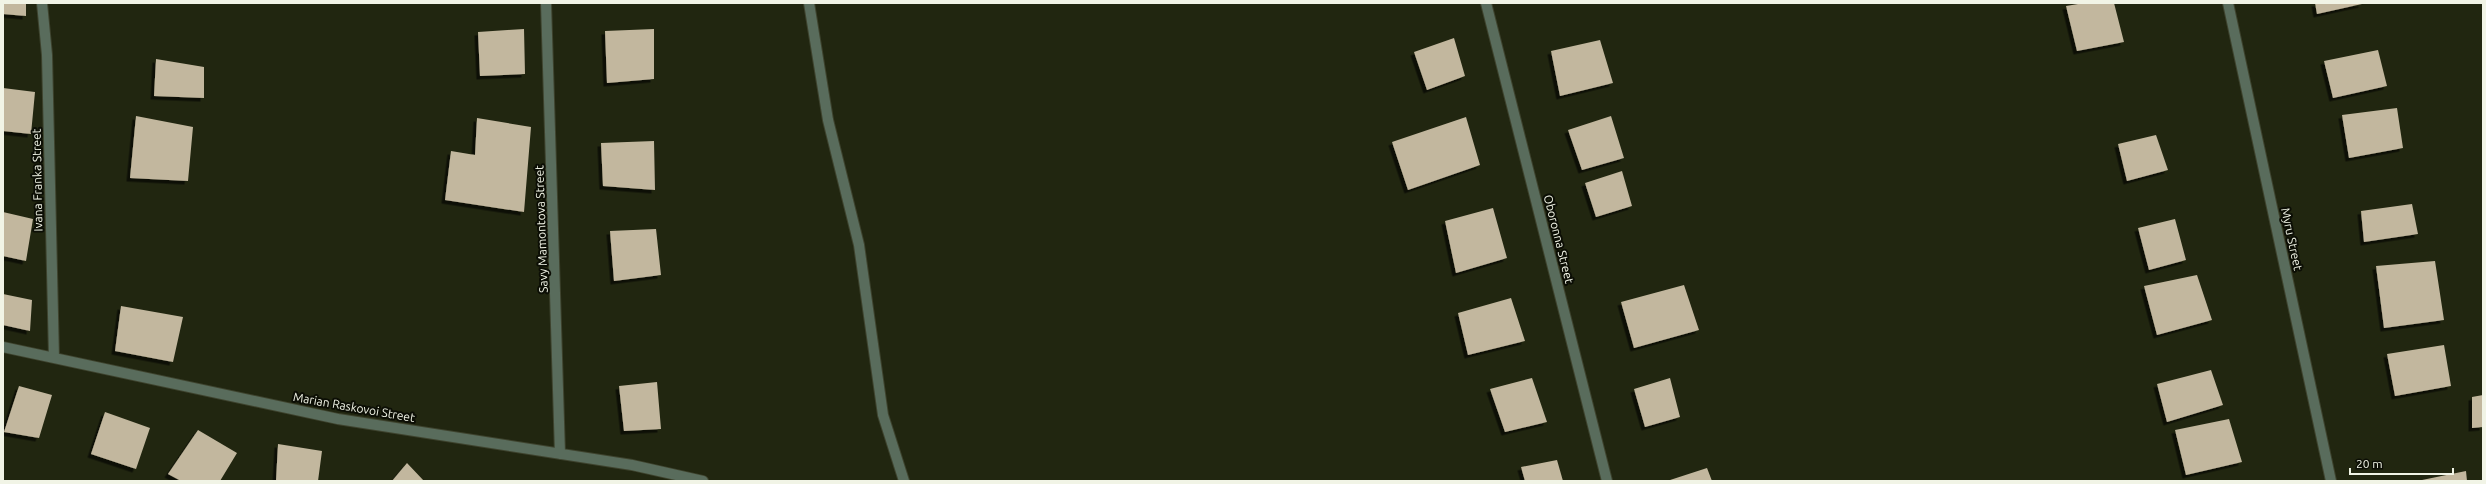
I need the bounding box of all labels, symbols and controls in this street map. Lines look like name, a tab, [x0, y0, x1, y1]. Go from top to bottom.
street label: Ivana Franka Street	[30, 128, 44, 232]
street label: Savy Mamontova Street	[532, 165, 550, 293]
street label: Oboronna Street	[1542, 193, 1576, 285]
street label: Myru Street	[2279, 206, 2305, 272]
street label: Marian Raskovoi Street	[292, 390, 416, 424]
scale bar	[2350, 450, 2453, 476]
text: 20 m	[2356, 457, 2383, 470]

